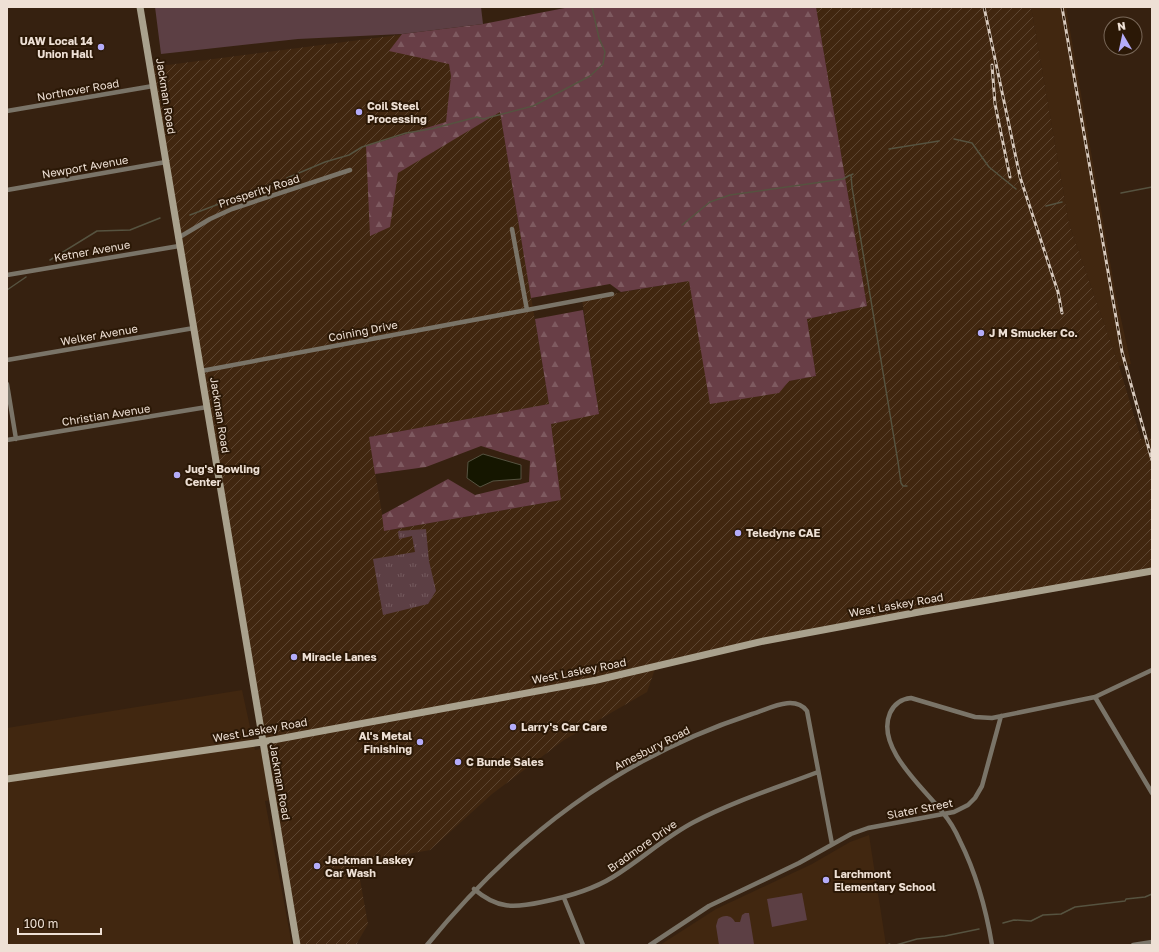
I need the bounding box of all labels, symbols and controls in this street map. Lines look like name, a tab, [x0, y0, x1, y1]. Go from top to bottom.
north arrow	[1103, 16, 1143, 56]
text: N	[1116, 19, 1127, 33]
place label: UAW Local 14 Union Hall	[20, 34, 93, 60]
marker: UAW Local 14 Union Hall	[96, 42, 106, 52]
street label: Jackman Road	[154, 57, 179, 135]
street label: Northover Road	[36, 76, 120, 103]
place label: Coil Steel Processing	[367, 99, 427, 125]
marker: Coil Steel Processing	[354, 107, 364, 117]
street label: Newport Avenue	[41, 153, 129, 180]
street label: Prosperity Road	[217, 171, 301, 210]
street label: Ketner Avenue	[53, 237, 131, 264]
street label: Coining Drive	[327, 317, 399, 344]
street label: Welker Avenue	[59, 321, 139, 348]
place label: J M Smucker Co.	[989, 326, 1078, 339]
marker: J M Smucker Co.	[976, 328, 986, 338]
street label: Jackman Road	[208, 376, 233, 454]
street label: Christian Avenue	[61, 401, 151, 428]
place label: Jug's Bowling Center	[185, 462, 260, 488]
marker: Jug's Bowling Center	[172, 470, 182, 480]
place label: Teledyne CAE	[746, 526, 821, 539]
marker: Teledyne CAE	[733, 528, 743, 538]
street label: West Laskey Road	[848, 590, 944, 619]
place label: Miracle Lanes	[302, 650, 377, 663]
marker: Miracle Lanes	[289, 652, 299, 662]
street label: West Laskey Road	[531, 655, 627, 686]
street label: West Laskey Road	[212, 715, 308, 744]
place label: Larry's Car Care	[521, 720, 608, 733]
marker: Larry's Car Care	[508, 722, 518, 732]
street label: Amesbury Road	[612, 723, 692, 772]
place label: Al's Metal Finishing	[359, 729, 412, 755]
marker: Al's Metal Finishing	[415, 737, 425, 747]
street label: Jackman Road	[267, 743, 294, 821]
place label: C Bunde Sales	[466, 755, 544, 768]
marker: C Bunde Sales	[453, 757, 463, 767]
street label: Slater Street	[886, 796, 954, 821]
street label: Bradmore Drive	[605, 817, 679, 874]
place label: Jackman Laskey Car Wash	[325, 853, 414, 879]
marker: Jackman Laskey Car Wash	[312, 861, 322, 871]
place label: Larchmont Elementary School	[834, 867, 936, 893]
marker: Larchmont Elementary School	[821, 875, 831, 885]
scale bar	[18, 910, 101, 936]
text: 100 m	[24, 916, 58, 931]

